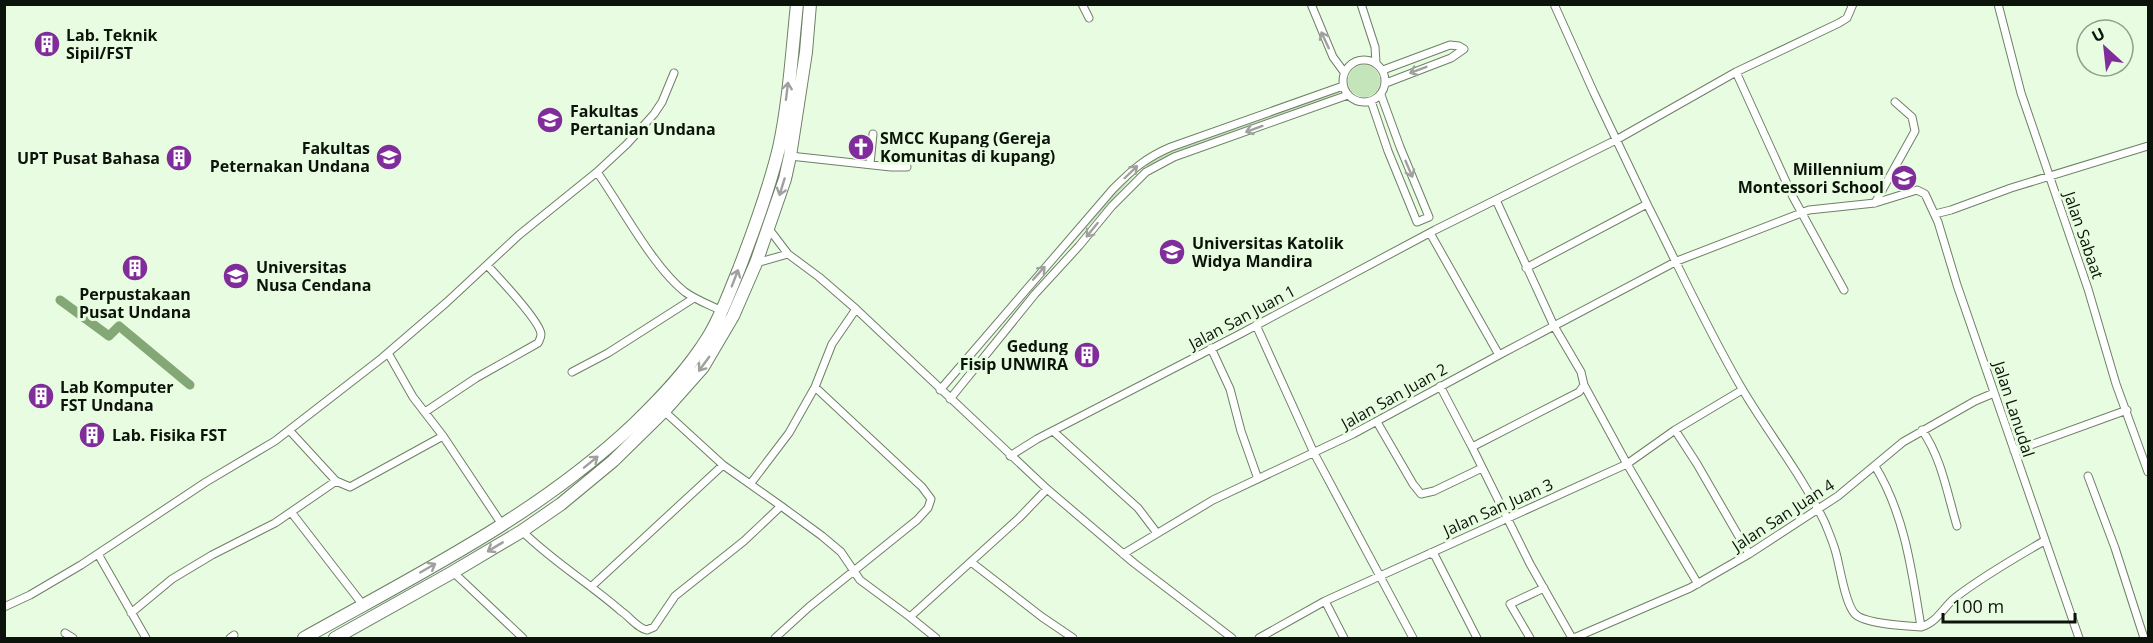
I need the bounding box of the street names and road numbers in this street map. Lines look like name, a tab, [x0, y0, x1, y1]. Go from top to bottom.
street label: Jalan Sabaat	[2058, 186, 2109, 282]
street label: Jalan San Juan 1	[1183, 280, 1299, 355]
street label: Jalan Lanudal	[1988, 356, 2040, 460]
street label: Jalan San Juan 2	[1335, 358, 1451, 435]
street label: Jalan San Juan 3	[1438, 473, 1556, 542]
street label: Jalan San Juan 4	[1726, 474, 1838, 557]

